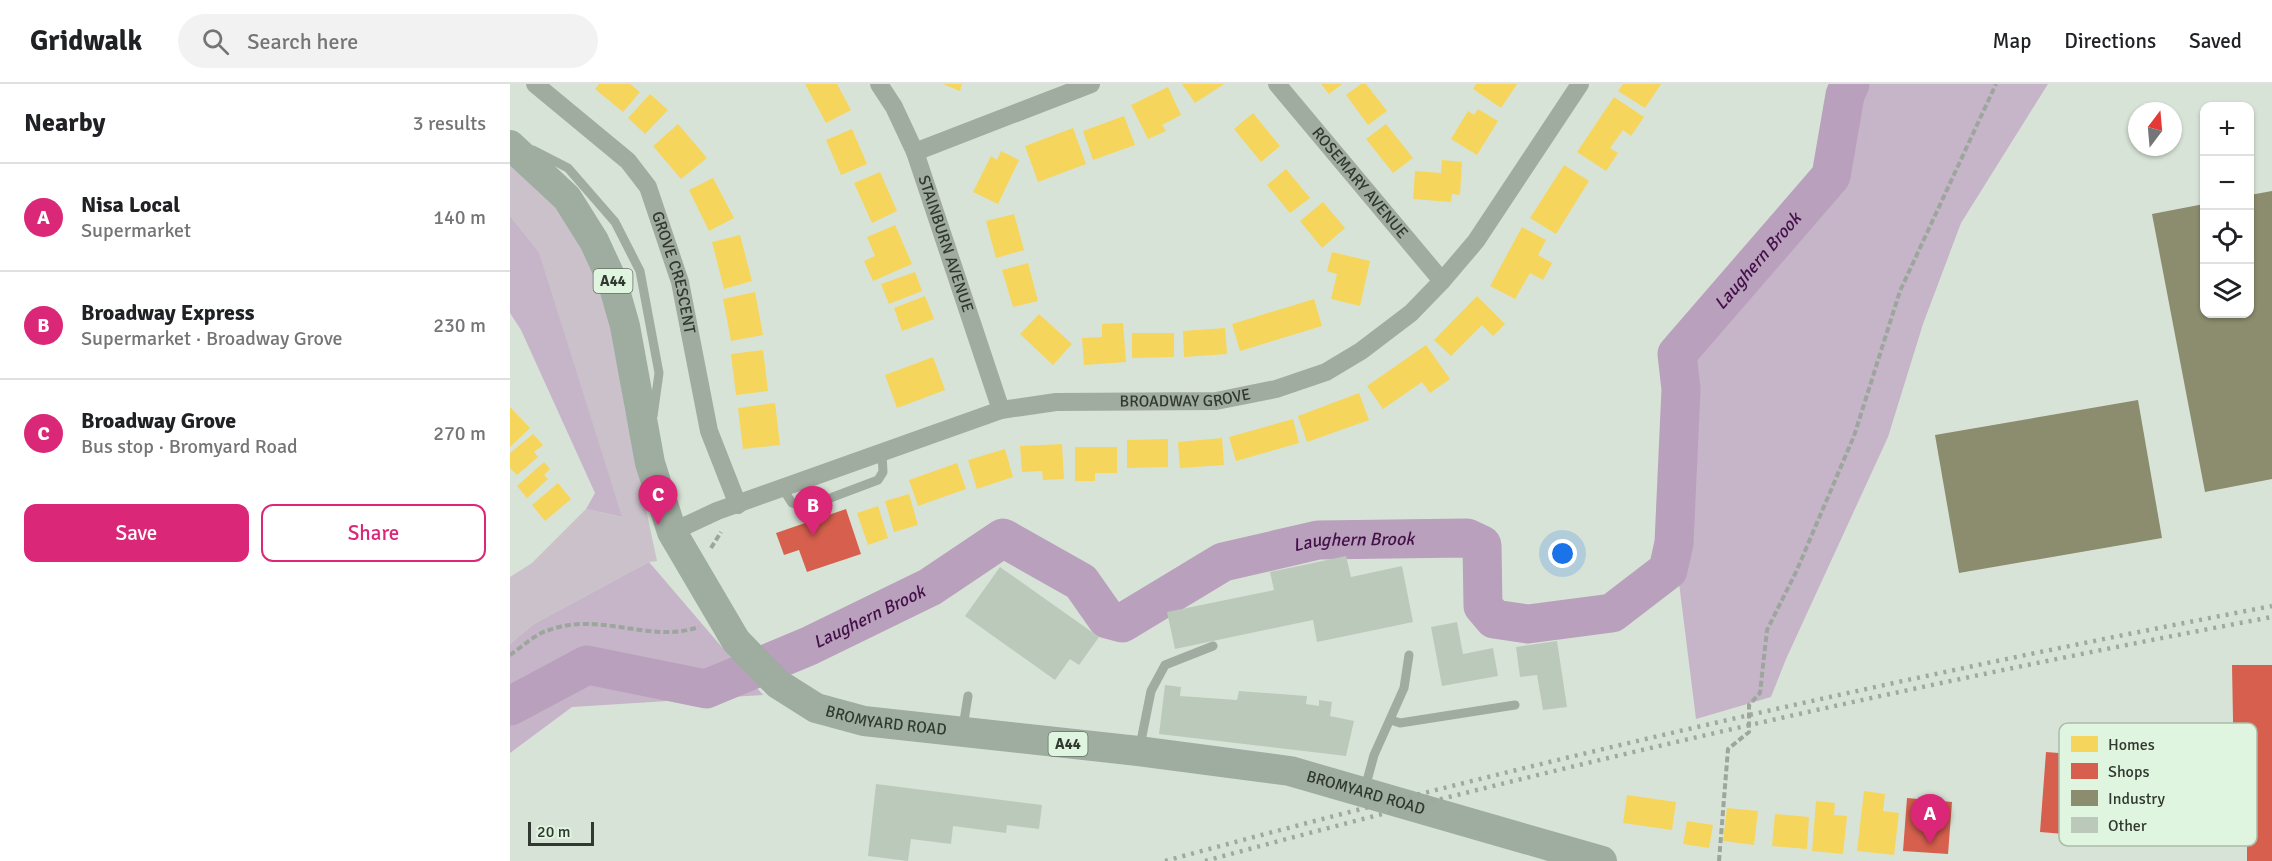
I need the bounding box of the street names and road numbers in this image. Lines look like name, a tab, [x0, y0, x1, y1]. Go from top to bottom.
street label: ROSEMARY AVENUE	[1307, 123, 1412, 243]
street label: STAINBURN AVENUE	[914, 173, 978, 315]
street label: GROVE CRESCENT	[647, 209, 700, 335]
road number: A44	[594, 269, 632, 293]
street label: BROADWAY GROVE	[1119, 384, 1252, 412]
street label: BROMYARD ROAD	[823, 701, 948, 740]
road number: A44	[1048, 732, 1088, 756]
street label: BROMYARD ROAD	[1304, 766, 1427, 819]

